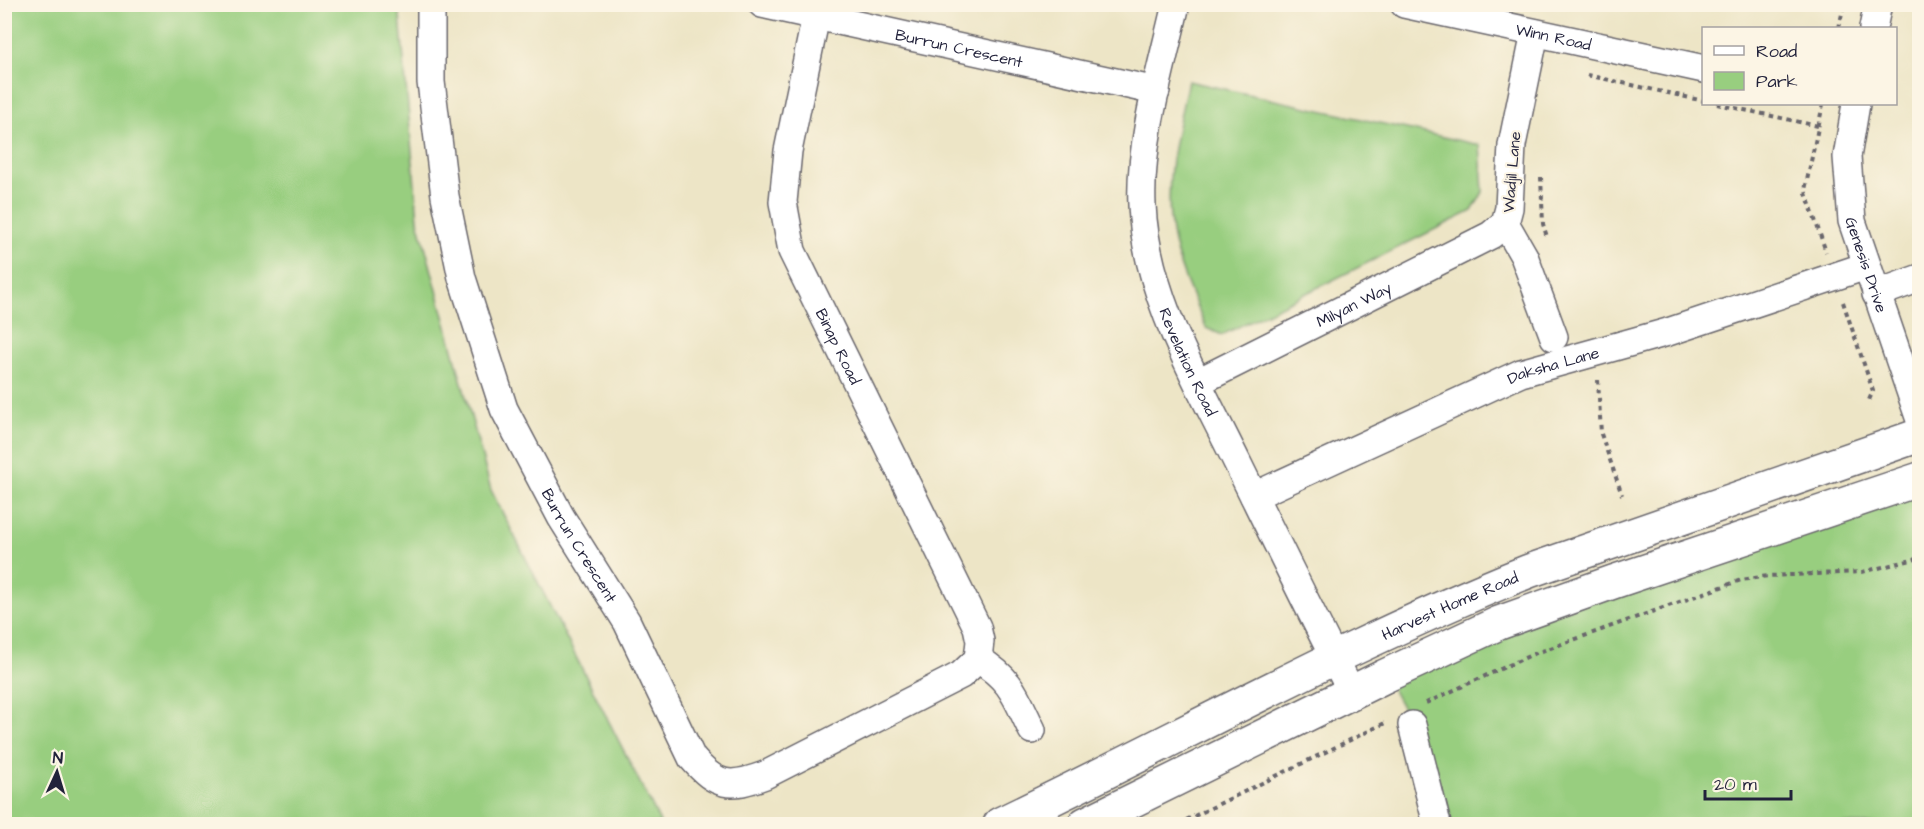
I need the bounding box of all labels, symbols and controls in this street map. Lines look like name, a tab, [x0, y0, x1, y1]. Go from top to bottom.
street label: Winn Road	[1514, 19, 1593, 56]
street label: Burrun Crescent	[893, 24, 1025, 73]
legend	[1702, 27, 1897, 105]
text: Road	[1756, 39, 1797, 64]
text: Park	[1756, 69, 1798, 94]
street label: Wadjil Lane	[1497, 130, 1527, 214]
street label: Genesis Drive	[1839, 214, 1893, 316]
street label: Milyan Way	[1313, 277, 1396, 333]
street label: Binap Road	[810, 305, 866, 388]
street label: Revelation Road	[1153, 305, 1222, 420]
street label: Daksha Lane	[1504, 342, 1602, 390]
street label: Burrun Crescent	[536, 485, 622, 607]
street label: Harvest Home Road	[1378, 567, 1522, 646]
north arrow	[27, 742, 87, 802]
text: N	[52, 747, 64, 769]
scale bar	[1705, 763, 1790, 801]
text: 20 m	[1714, 772, 1757, 797]

